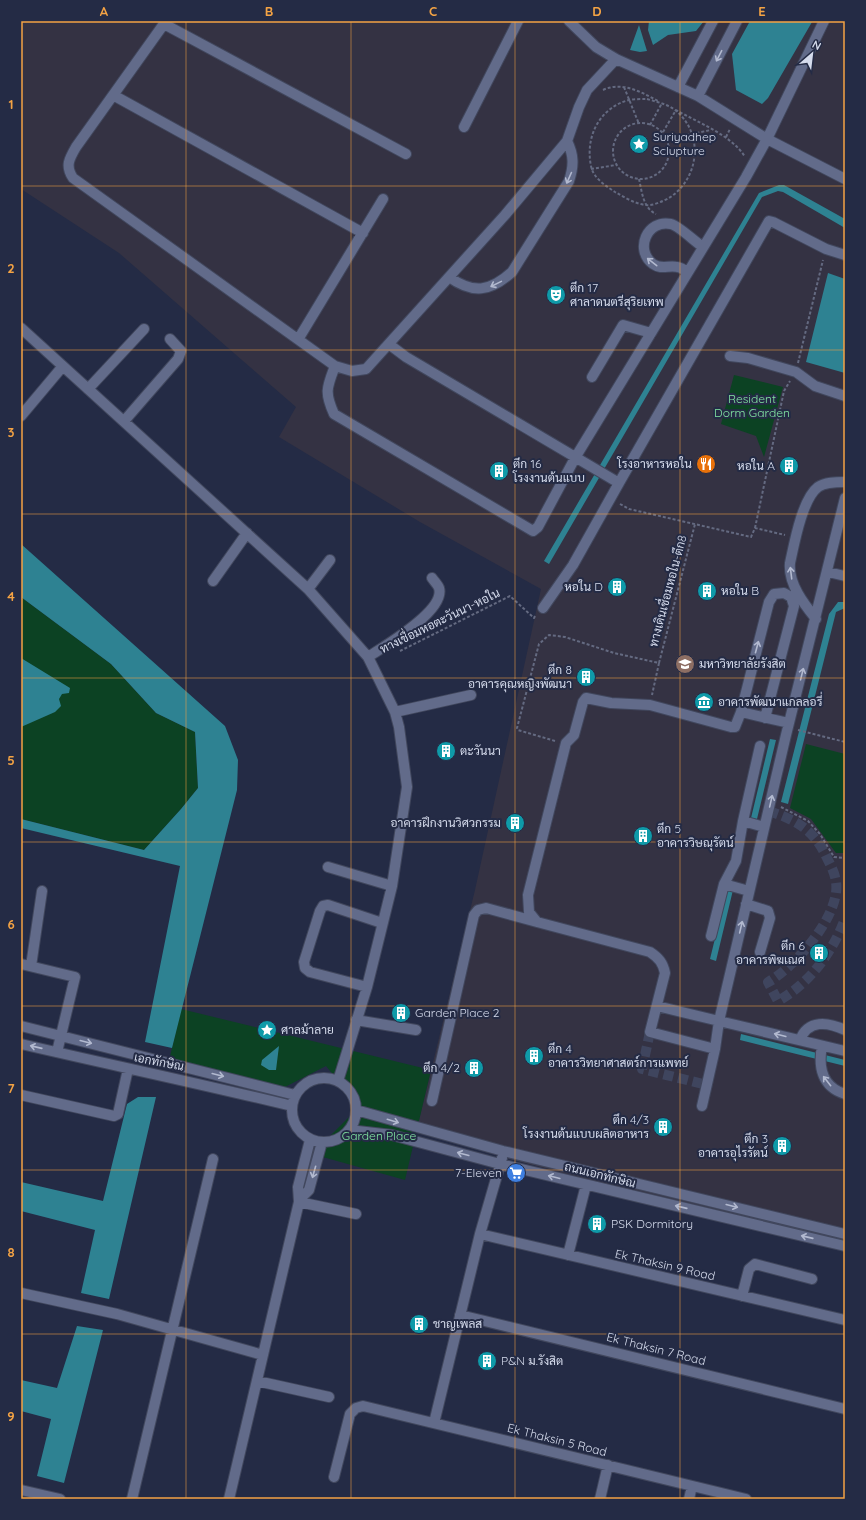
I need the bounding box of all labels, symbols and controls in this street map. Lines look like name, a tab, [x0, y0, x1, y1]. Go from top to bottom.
text: A	[100, 3, 109, 19]
text: B	[265, 3, 273, 19]
text: C	[429, 3, 437, 19]
text: D	[592, 3, 602, 19]
text: E	[758, 3, 766, 19]
north arrow	[792, 34, 832, 74]
text: N	[810, 37, 824, 53]
one-way arrow	[715, 49, 722, 61]
text: 1	[8, 96, 14, 112]
place label: Suriyadhep Sclupture	[653, 129, 716, 158]
place icon: Suriyadhep Sclupture	[628, 133, 650, 155]
one-way arrow	[565, 172, 572, 184]
one-way arrow	[647, 258, 658, 266]
text: 2	[7, 260, 15, 276]
one-way arrow	[490, 280, 502, 288]
place label: ตึก 17 ศาลาดนตรีสุริยเทพ	[570, 280, 664, 311]
theatre icon: ตึก 17 ศาลาดนตรีสุริยเทพ	[545, 284, 567, 306]
park label: Resident Dorm Garden	[714, 391, 790, 420]
text: 3	[8, 424, 15, 440]
restaurant icon: โรงอาหารหอใน	[695, 453, 717, 475]
building icon: หอใน A	[778, 455, 800, 477]
place label: ตึก 16 โรงงานต้นแบบ	[512, 456, 585, 485]
place label: โรงอาหารหอใน	[616, 456, 692, 471]
place label: หอใน A	[737, 458, 775, 473]
building icon: ตึก 16 โรงงานต้นแบบ	[488, 460, 510, 482]
street label: ทางเดินเชื่อมหอใน-ตึก8	[642, 532, 690, 648]
one-way arrow	[787, 567, 795, 580]
building icon: หอใน D	[606, 576, 628, 598]
place label: หอใน D	[564, 579, 603, 594]
building icon: หอใน B	[696, 580, 718, 602]
street label: ทางเชื่อมหอตะวันนา-หอใน	[376, 582, 503, 656]
place label: หอใน B	[721, 583, 759, 598]
text: 4	[7, 588, 15, 604]
one-way arrow	[754, 640, 762, 653]
school or university icon: มหาวิทยาลัยรังสิต	[674, 653, 696, 675]
place label: มหาวิทยาลัยรังสิต	[699, 656, 786, 671]
place label: ตึก 8 อาคารคุณหญิงพัฒนา	[468, 662, 572, 693]
building icon: ตึก 8 อาคารคุณหญิงพัฒนา	[575, 666, 597, 688]
one-way arrow	[798, 668, 806, 681]
museum icon: อาคารพัฒนาแกลลอรี่	[693, 691, 715, 713]
place label: อาคารพัฒนาแกลลอรี่	[718, 691, 823, 709]
building icon: ตะวันนา	[435, 740, 457, 762]
place label: ตะวันนา	[460, 743, 501, 758]
text: 5	[7, 752, 15, 768]
one-way arrow	[767, 795, 775, 808]
building icon: อาคารฝึกงานวิศวกรรม	[504, 812, 526, 834]
place label: อาคารฝึกงานวิศวกรรม	[391, 815, 501, 830]
place label: ตึก 5 อาคารวิษณุรัตน์	[657, 821, 734, 852]
building icon: ตึก 5 อาคารวิษณุรัตน์	[632, 825, 654, 847]
text: 6	[7, 916, 15, 932]
one-way arrow	[737, 921, 745, 934]
place label: ตึก 6 อาคารพิฆเณศ	[736, 938, 806, 967]
building icon: ตึก 6 อาคารพิฆเณศ	[808, 942, 830, 964]
building icon: Garden Place 2	[390, 1002, 412, 1024]
place label: Garden Place 2	[415, 1005, 500, 1020]
place icon: ศาลม้าลาย	[256, 1019, 278, 1041]
place label: ศาลม้าลาย	[281, 1022, 334, 1037]
one-way arrow	[774, 1031, 787, 1039]
one-way arrow	[79, 1039, 92, 1046]
place label: ตึก 4 อาคารวิทยาศาสตร์การแพทย์	[548, 1041, 688, 1070]
one-way arrow	[30, 1043, 43, 1051]
building icon: ตึก 4 อาคารวิทยาศาสตร์การแพทย์	[523, 1045, 545, 1067]
street label: เอกทักษิณ	[133, 1049, 185, 1074]
building icon: ตึก 4/2	[463, 1057, 485, 1079]
place label: ตึก 4/2	[423, 1060, 460, 1075]
one-way arrow	[211, 1072, 224, 1080]
one-way arrow	[823, 1076, 832, 1086]
text: 7	[7, 1080, 15, 1096]
place label: ตึก 4/3 โรงงานต้นแบบผลิตอาหาร	[522, 1112, 649, 1141]
building icon: ตึก 4/3 โรงงานต้นแบบผลิตอาหาร	[652, 1116, 674, 1138]
one-way arrow	[387, 1118, 400, 1125]
park label: Garden Place	[342, 1128, 417, 1143]
place label: ตึก 3 อาคารอุไรรัตน์	[698, 1131, 768, 1162]
building icon: ตึก 3 อาคารอุไรรัตน์	[771, 1135, 793, 1157]
one-way arrow	[456, 1150, 469, 1157]
street label: ถนนเอกทักษิณ	[563, 1158, 637, 1191]
supermarket icon: 7-Eleven	[505, 1162, 527, 1184]
place label: 7-Eleven	[455, 1165, 502, 1180]
one-way arrow	[310, 1166, 318, 1179]
one-way arrow	[548, 1172, 561, 1180]
one-way arrow	[674, 1203, 687, 1211]
one-way arrow	[725, 1203, 738, 1211]
building icon: PSK Dormitory	[586, 1213, 608, 1235]
place label: PSK Dormitory	[611, 1216, 693, 1231]
one-way arrow	[801, 1233, 814, 1241]
text: 8	[7, 1244, 15, 1260]
street label: Ek Thaksin 9 Road	[614, 1246, 717, 1283]
building icon: ชาญเพลส	[408, 1313, 430, 1335]
place label: ชาญเพลส	[433, 1316, 482, 1331]
street label: Ek Thaksin 7 Road	[605, 1329, 707, 1368]
building icon: P&N ม.รังสิต	[476, 1350, 498, 1372]
place label: P&N ม.รังสิต	[501, 1353, 563, 1368]
text: 9	[7, 1408, 15, 1424]
street label: Ek Thaksin 5 Road	[506, 1420, 609, 1459]

